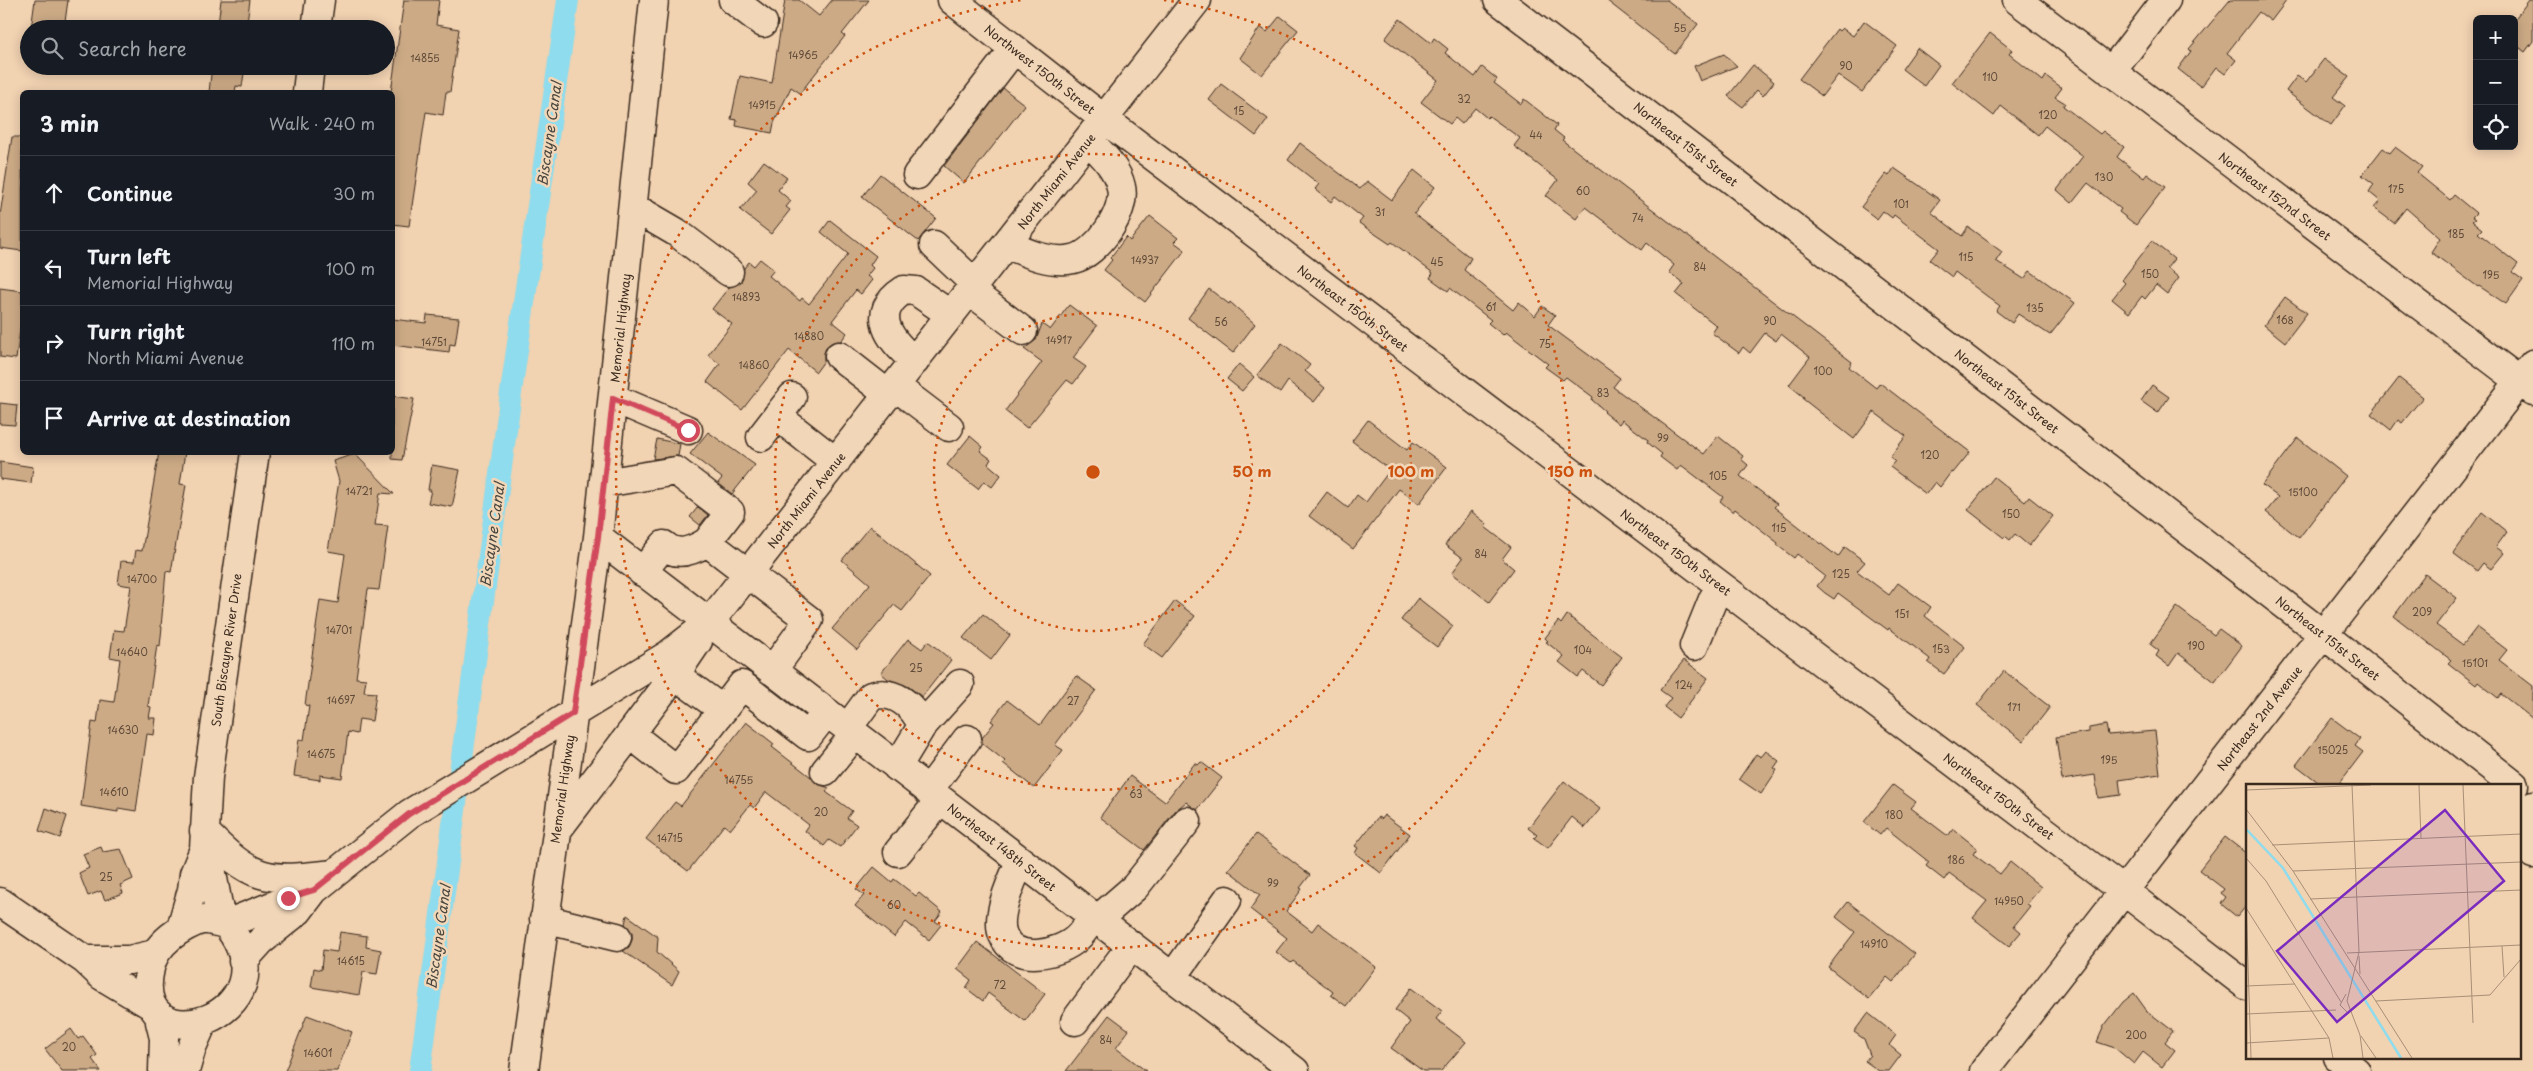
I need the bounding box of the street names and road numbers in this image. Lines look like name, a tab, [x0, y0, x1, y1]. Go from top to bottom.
street label: Northwest 150th Street	[981, 20, 1099, 118]
street label: Northeast 151st Street	[1630, 98, 1742, 191]
street label: North Miami Avenue	[1013, 129, 1099, 233]
street label: Northeast 152nd Street	[2215, 148, 2335, 244]
street label: Northeast 150th Street	[1294, 260, 1412, 356]
street label: Memorial Highway	[605, 273, 635, 383]
street label: Northeast 151st Street	[1951, 345, 2063, 438]
street label: North Miami Avenue	[763, 448, 849, 552]
street label: Northeast 150th Street	[1617, 504, 1735, 600]
street label: South Biscayne River Drive	[206, 572, 246, 728]
street label: Northeast 151st Street	[2272, 592, 2384, 685]
street label: Northeast 2nd Avenue	[2212, 662, 2306, 774]
street label: Memorial Highway	[545, 734, 579, 844]
street label: Northeast 150th Street	[1940, 748, 2058, 844]
street label: Northeast 148th Street	[944, 799, 1060, 895]

